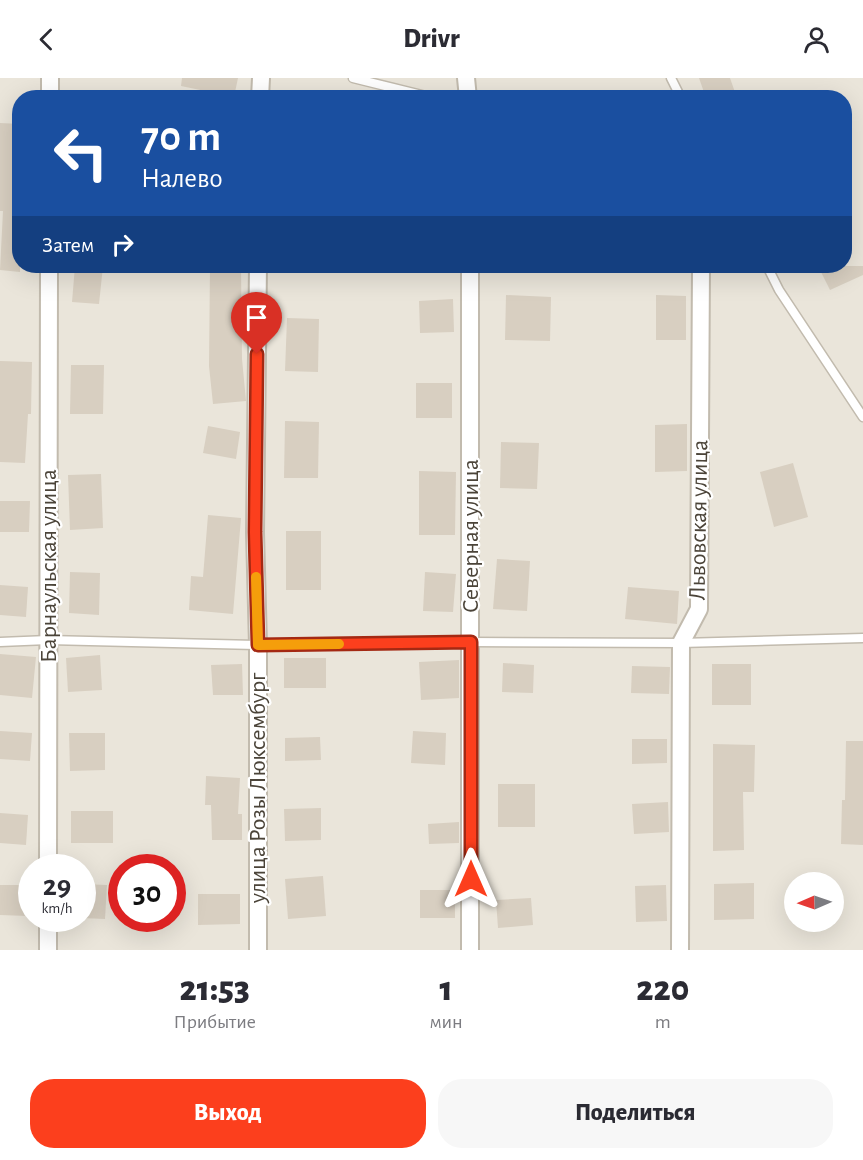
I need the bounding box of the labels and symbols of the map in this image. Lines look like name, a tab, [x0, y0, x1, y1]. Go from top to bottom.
pin	[231, 292, 282, 354]
street label: Львовская улица	[686, 439, 712, 601]
street label: Северная улица	[459, 459, 483, 613]
street label: Барнаульская улица	[37, 469, 61, 663]
street label: улица Розы Люксембург	[246, 672, 270, 904]
position arrow	[439, 847, 503, 911]
speed limit sign: 30	[108, 854, 186, 932]
north arrow	[784, 872, 844, 932]

